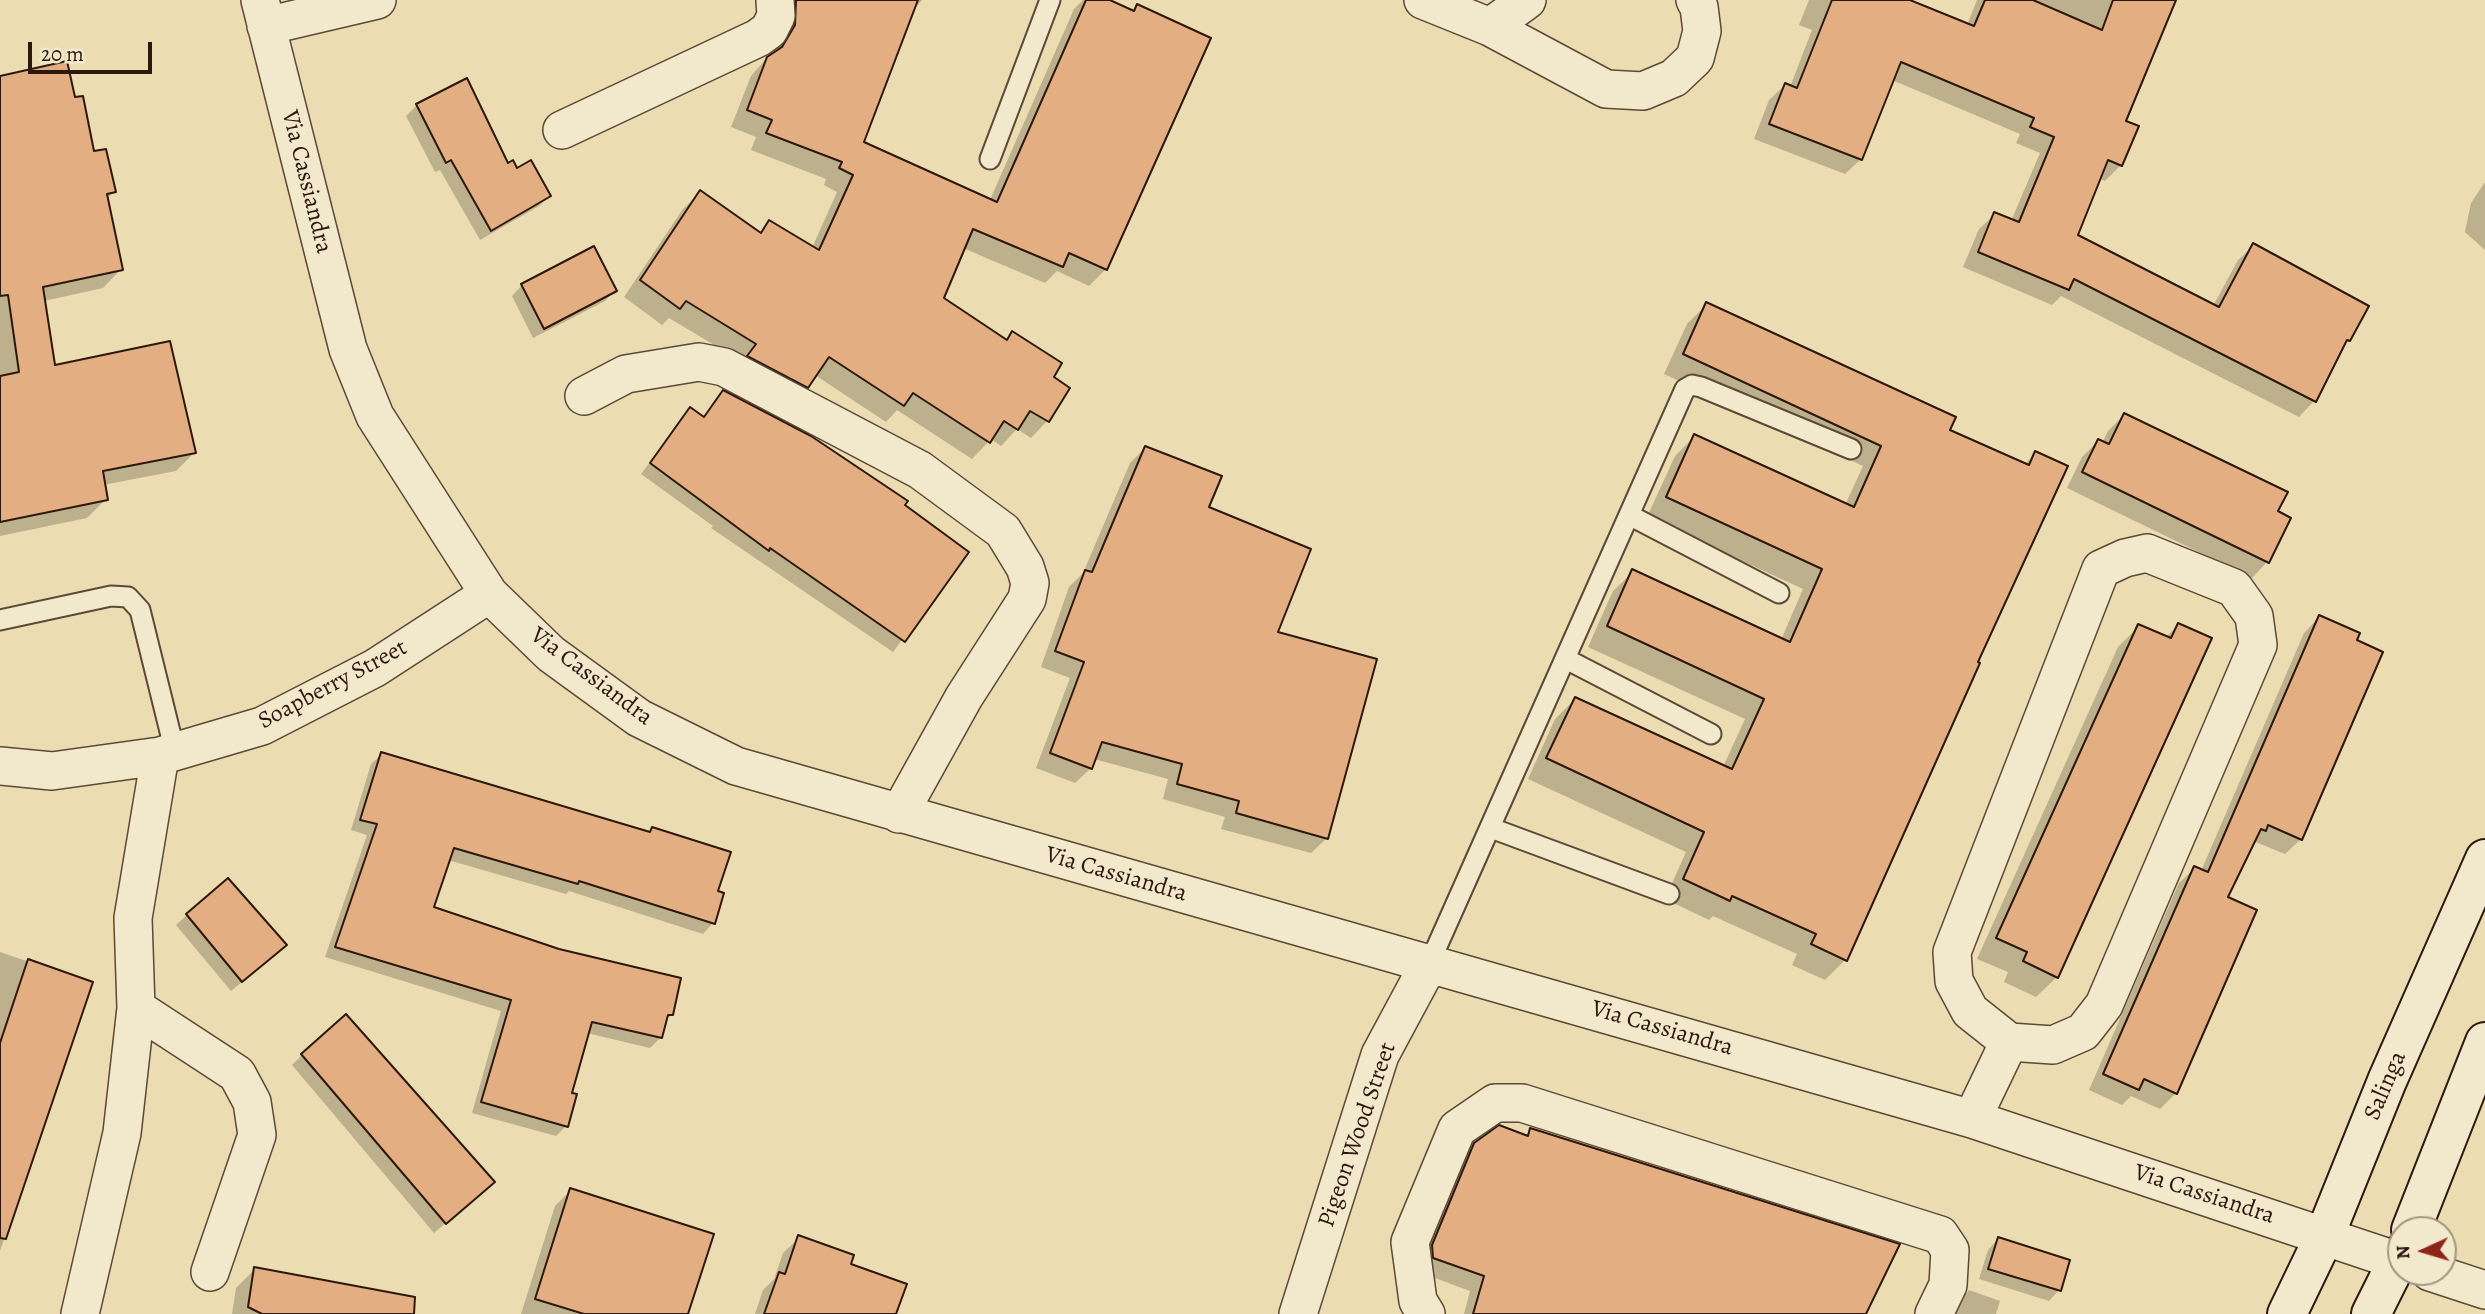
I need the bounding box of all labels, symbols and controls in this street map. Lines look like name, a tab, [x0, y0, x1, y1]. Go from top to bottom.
scale bar	[32, 28, 156, 72]
text: 20 m	[41, 40, 84, 68]
street label: Via Cassiandra	[274, 108, 338, 256]
street label: Via Cassiandra	[524, 622, 658, 732]
street label: Soapberry Street	[254, 634, 412, 736]
street label: Via Cassiandra	[1042, 841, 1190, 909]
street label: Via Cassiandra	[1588, 995, 1736, 1063]
street label: Pigeon Wood Street	[1313, 1039, 1403, 1231]
street label: Salinga	[2359, 1047, 2413, 1125]
street label: Via Cassiandra	[2130, 1159, 2278, 1231]
north arrow	[2387, 1216, 2457, 1286]
text: N	[2390, 1245, 2416, 1260]

